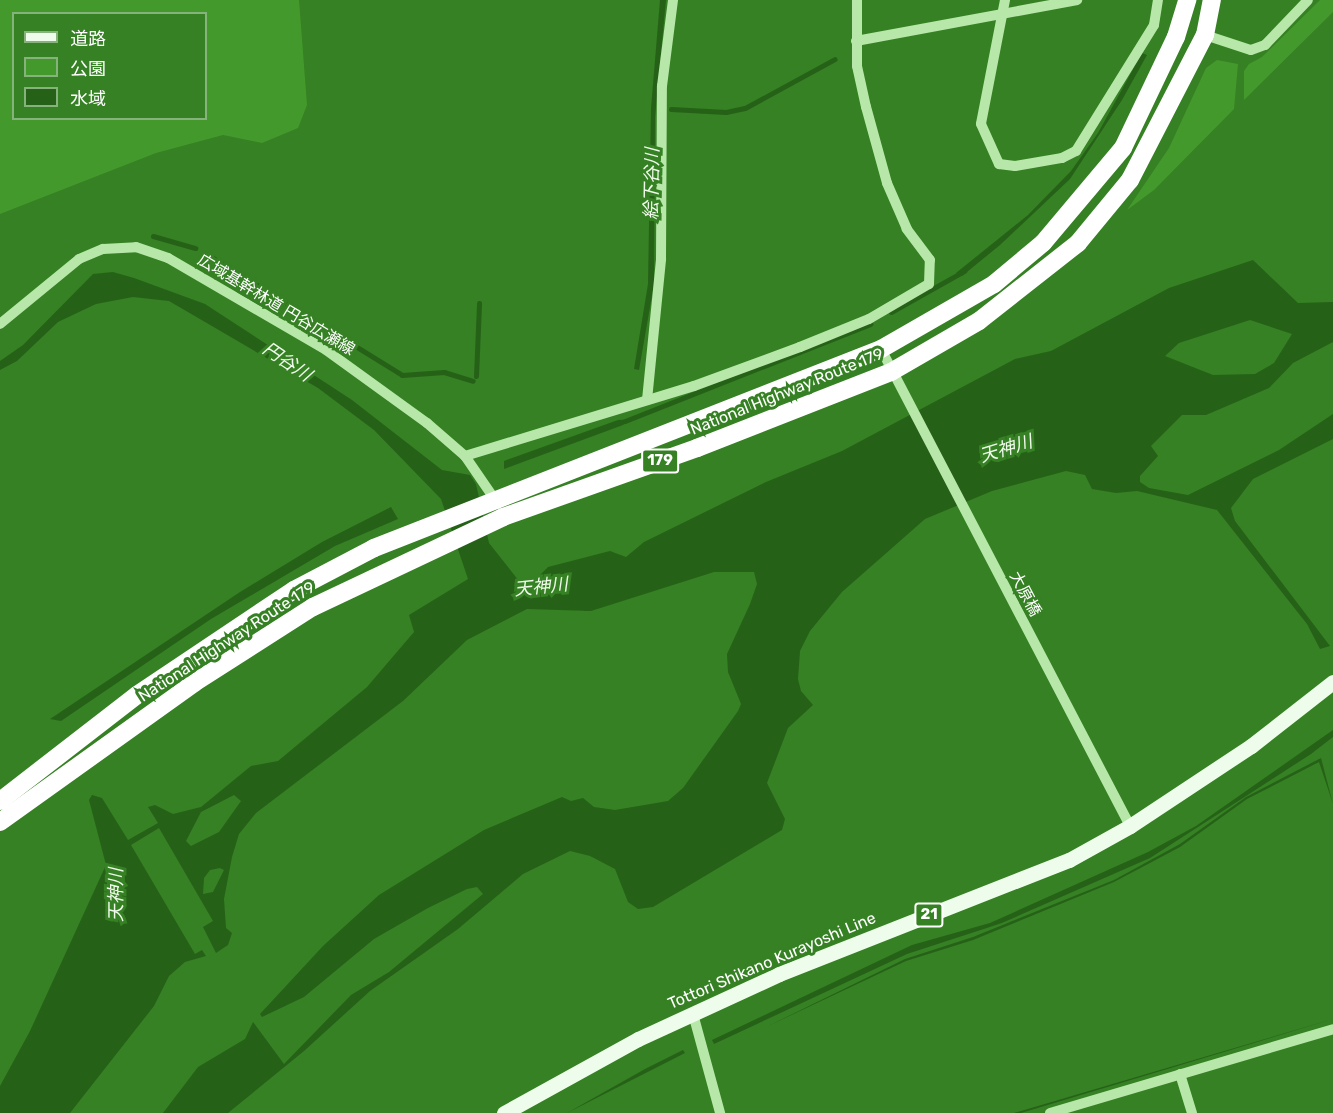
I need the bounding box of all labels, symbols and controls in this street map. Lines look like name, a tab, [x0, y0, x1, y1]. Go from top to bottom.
legend	[12, 12, 207, 120]
text: 道路	[70, 28, 106, 50]
text: 公園	[70, 58, 106, 80]
text: 水域	[70, 88, 106, 110]
water label: 絵下谷川	[641, 148, 663, 220]
street label: 広域基幹林道 円谷広瀬線	[194, 250, 358, 360]
water label: 円谷川	[259, 338, 315, 386]
street label: National Highway Route 179	[687, 344, 887, 440]
water label: 天神川	[977, 431, 1035, 467]
road number: 179	[640, 449, 680, 473]
street label: 大原橋	[1005, 568, 1045, 620]
water label: 天神川	[513, 573, 569, 601]
street label: National Highway Route 179	[135, 578, 319, 706]
water label: 天神川	[105, 868, 127, 922]
road number: 21	[914, 903, 944, 927]
street label: Tottori Shikano Kurayoshi Line	[665, 908, 879, 1014]

